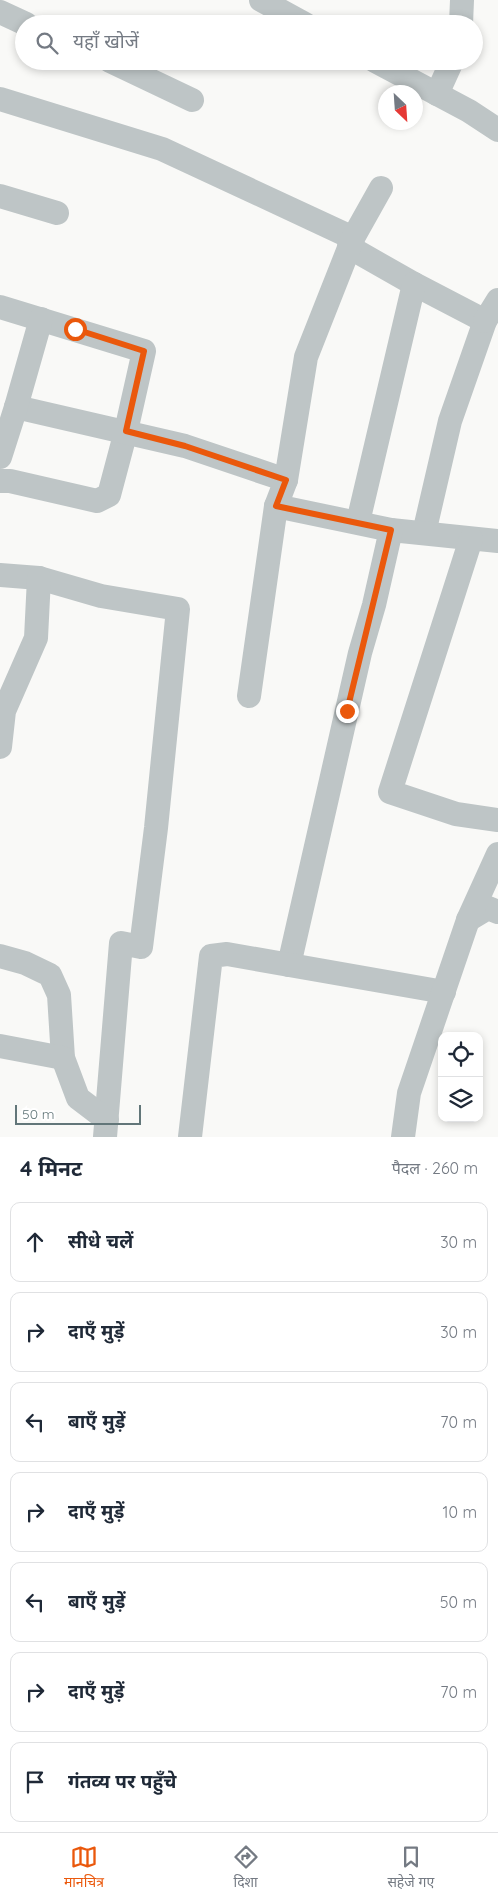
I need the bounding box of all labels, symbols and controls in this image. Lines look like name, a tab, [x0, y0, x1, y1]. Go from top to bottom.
search box	[15, 15, 483, 70]
icon: search	[33, 29, 61, 57]
text: यहाँ खोजें	[73, 29, 139, 53]
north arrow	[378, 85, 423, 130]
route start	[64, 318, 87, 341]
route end	[336, 700, 359, 723]
map controls	[438, 1032, 483, 1122]
button: locate	[438, 1032, 483, 1077]
button: layers	[438, 1077, 483, 1122]
scale bar	[15, 1102, 141, 1125]
text: 50 m	[22, 1105, 55, 1123]
text: 4 मिनट	[20, 1155, 82, 1181]
text: पैदल · 260 m	[392, 1158, 478, 1178]
icon: ahead	[21, 1228, 49, 1256]
text: सीधे चलें	[68, 1229, 133, 1253]
text: 30 m	[440, 1232, 477, 1252]
icon: right	[21, 1318, 49, 1346]
text: दाएँ मुड़ें	[68, 1319, 124, 1343]
text: 30 m	[440, 1322, 477, 1342]
icon: left	[21, 1408, 49, 1436]
text: बाएँ मुड़ें	[68, 1409, 125, 1433]
text: 70 m	[440, 1412, 477, 1432]
icon: right	[21, 1498, 49, 1526]
text: दाएँ मुड़ें	[68, 1499, 124, 1523]
text: 10 m	[443, 1502, 477, 1522]
icon: left	[21, 1588, 49, 1616]
text: बाएँ मुड़ें	[68, 1589, 125, 1613]
text: 50 m	[440, 1592, 477, 1612]
icon: right	[21, 1678, 49, 1706]
text: दाएँ मुड़ें	[68, 1679, 124, 1703]
text: 70 m	[440, 1682, 477, 1702]
icon: arrive	[21, 1768, 49, 1796]
text: गंतव्य पर पहुँचे	[68, 1769, 176, 1793]
tab: मानचित्र	[64, 1843, 104, 1893]
tab: दिशा	[232, 1843, 260, 1893]
tab: सहेजे गए	[387, 1843, 434, 1893]

